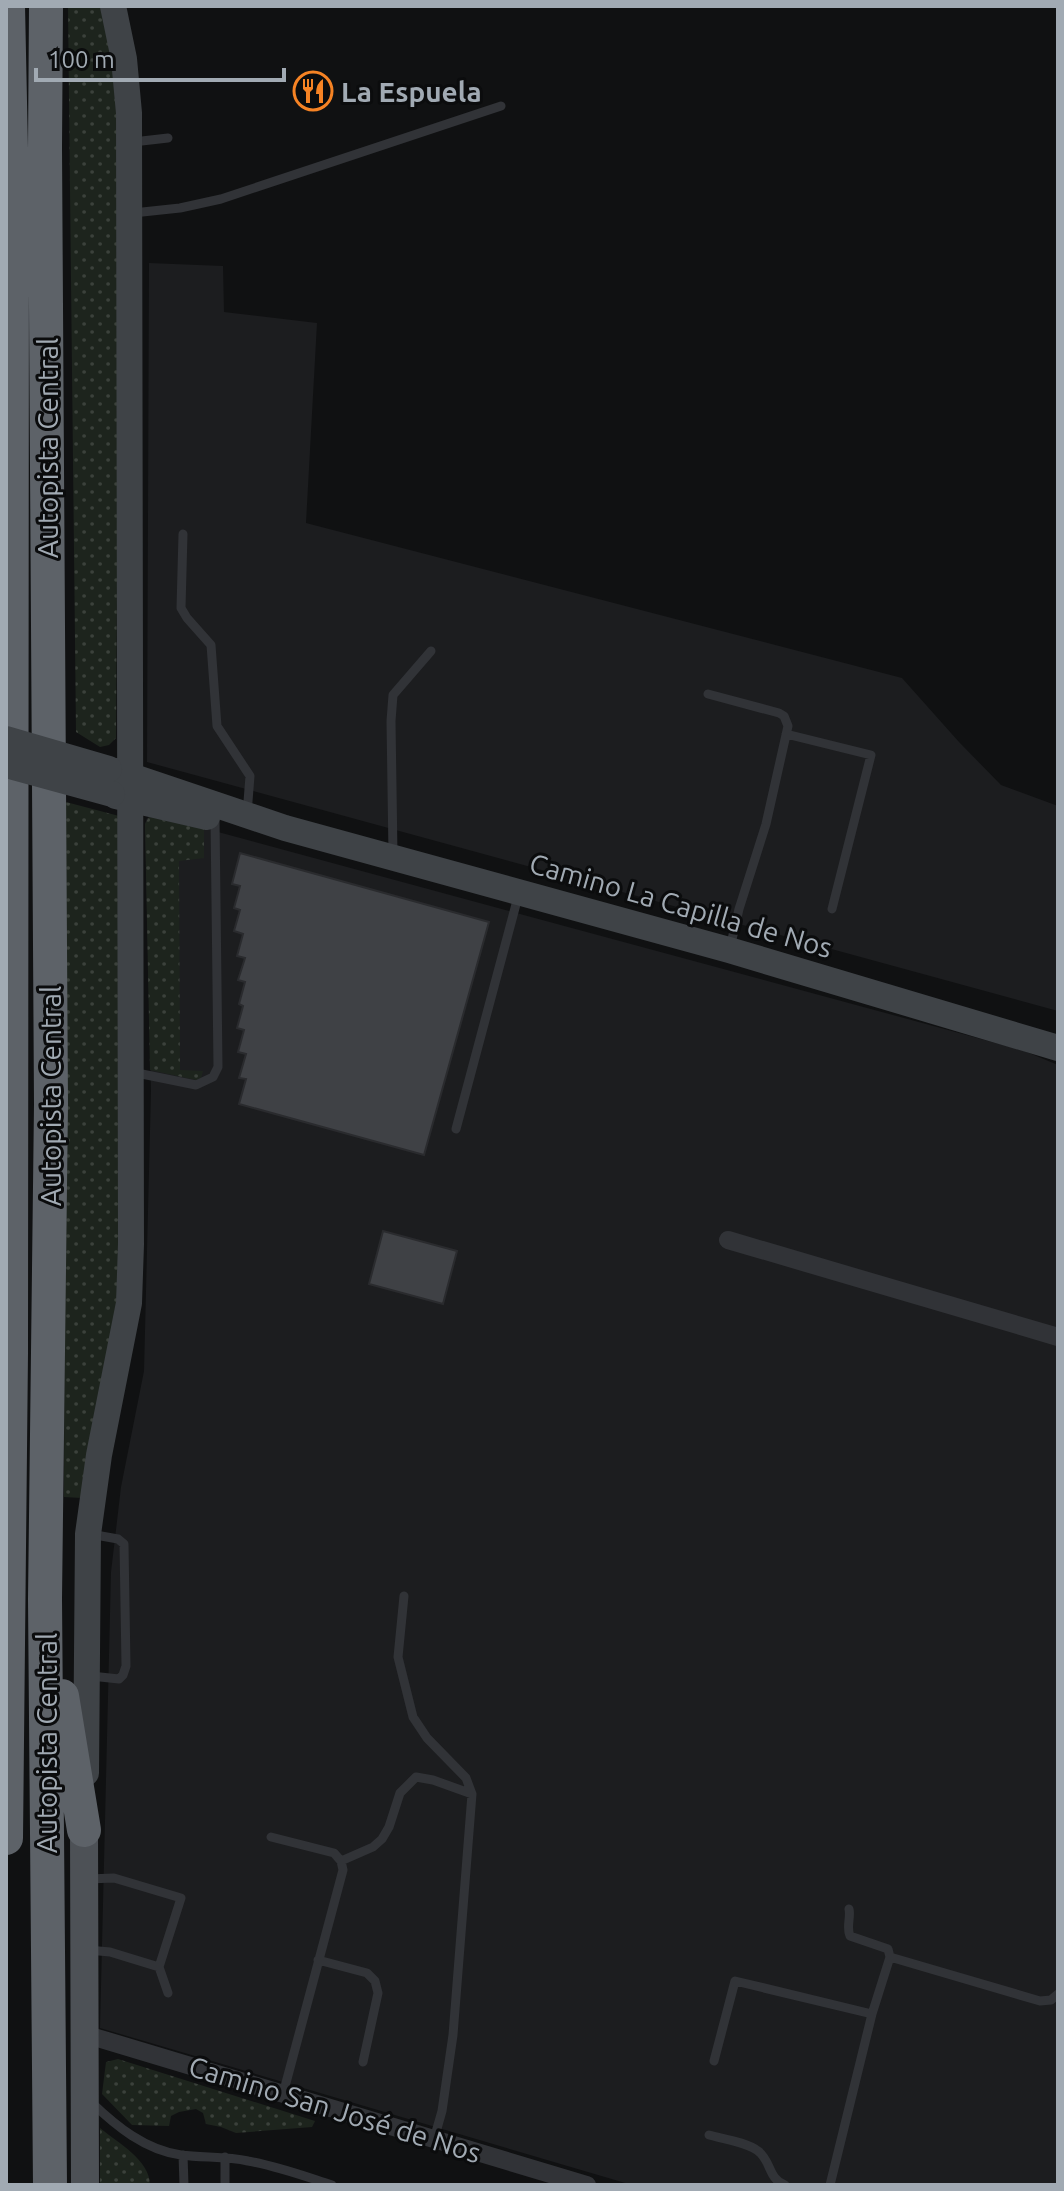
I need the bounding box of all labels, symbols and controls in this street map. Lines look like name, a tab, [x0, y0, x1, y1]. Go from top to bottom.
scale bar	[36, 32, 284, 82]
text: 100 m	[48, 46, 115, 73]
restaurant icon: La Espuela	[292, 70, 334, 112]
place label: La Espuela	[341, 76, 482, 107]
street label: Autopista Central	[32, 338, 63, 558]
street label: Camino La Capilla de Nos	[526, 847, 836, 963]
street label: Autopista Central	[35, 986, 66, 1206]
street label: Autopista Central	[31, 1633, 62, 1853]
street label: Camino San José de Nos	[185, 2050, 485, 2168]

